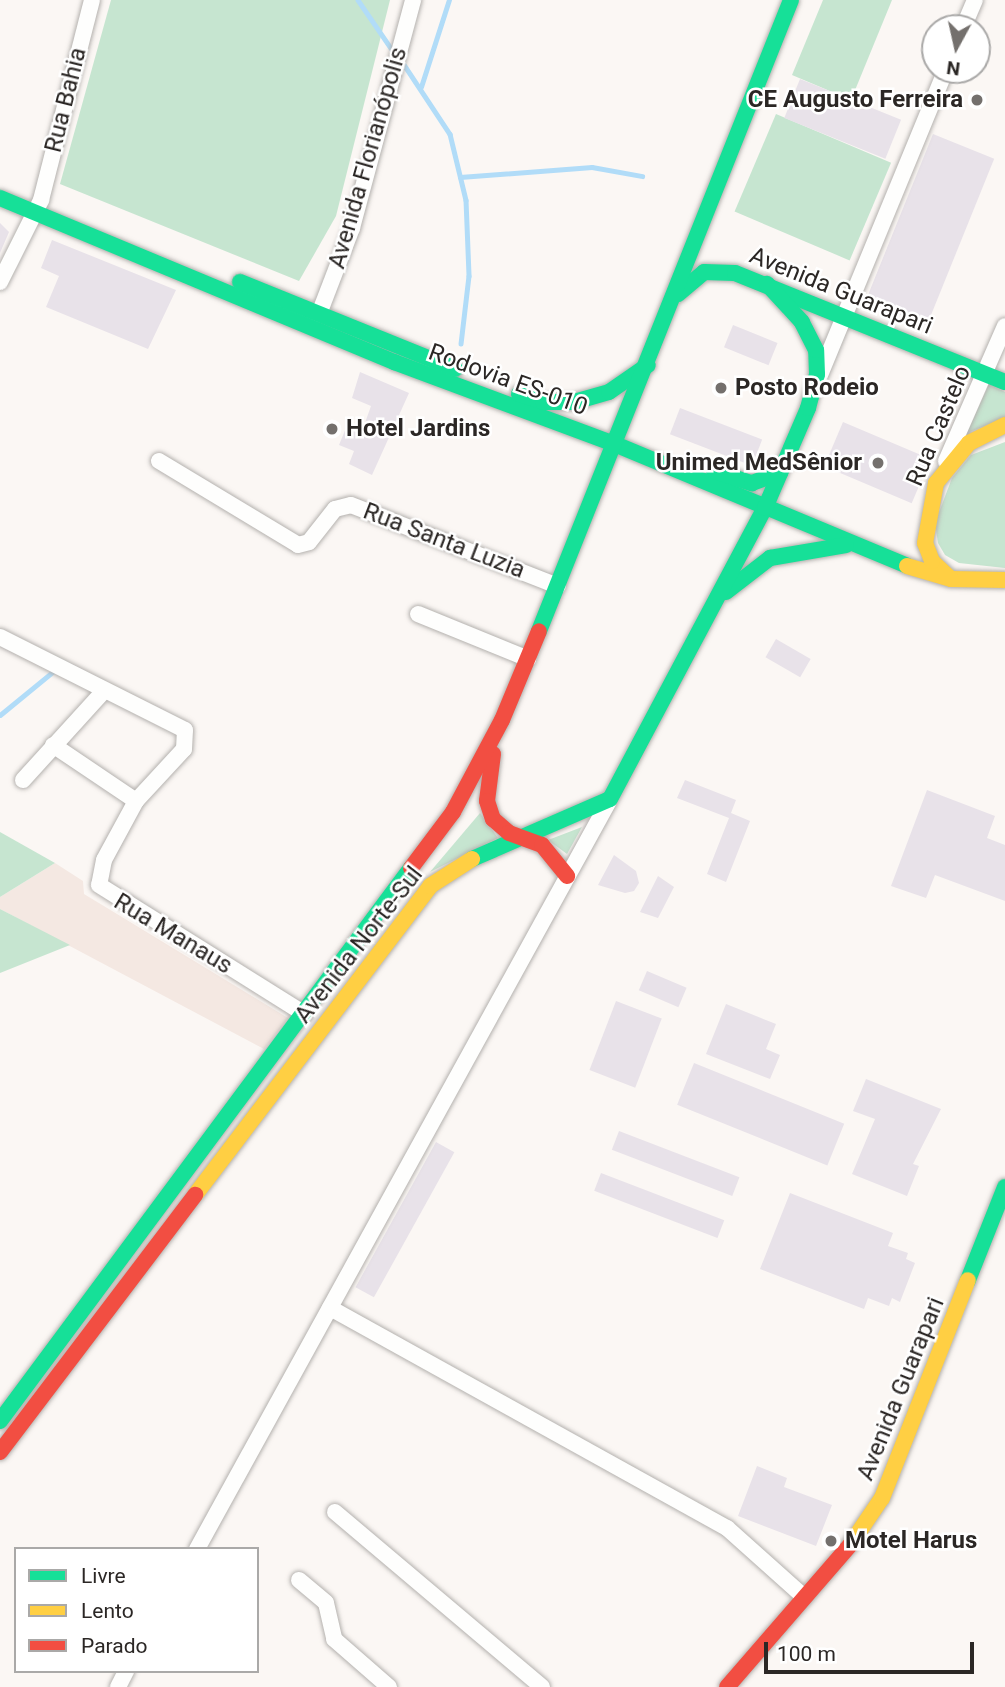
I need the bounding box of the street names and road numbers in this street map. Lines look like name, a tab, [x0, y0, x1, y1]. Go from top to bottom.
street label: Avenida Florianópolis	[323, 44, 413, 272]
street label: Rua Bahia	[39, 45, 93, 155]
street label: Avenida Guarapari	[745, 241, 937, 341]
street label: Rodovia ES-010	[425, 338, 591, 422]
street label: Rua Castelo	[901, 361, 977, 491]
street label: Rua Santa Luzia	[359, 497, 529, 585]
street label: Avenida Norte-Sul	[289, 861, 429, 1029]
street label: Rua Manaus	[109, 887, 237, 981]
street label: Avenida Guarapari	[851, 1293, 951, 1485]

